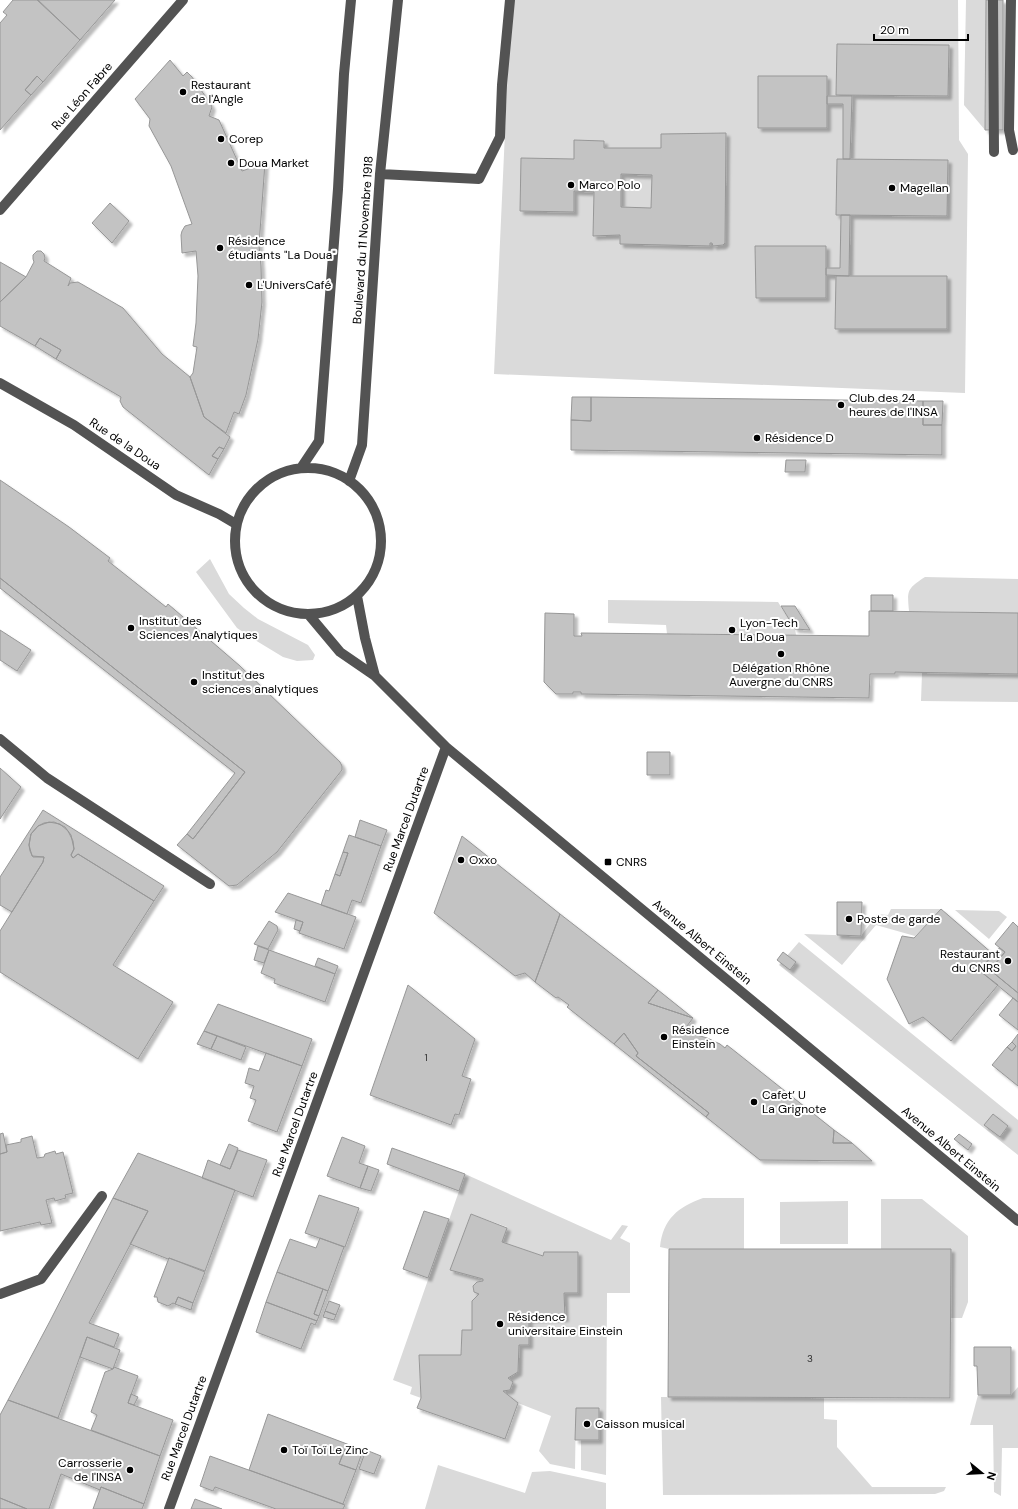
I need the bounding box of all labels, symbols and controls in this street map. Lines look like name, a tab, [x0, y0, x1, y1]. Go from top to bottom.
scale bar	[874, 16, 968, 42]
text: 20 m	[880, 22, 909, 38]
street label: Rue Léon Fabre	[48, 58, 116, 133]
place label: Restaurant de l'Angle	[191, 77, 251, 107]
marker: Restaurant de l'Angle	[178, 87, 188, 97]
place label: Corep	[229, 131, 263, 147]
marker: Corep	[216, 134, 226, 144]
place label: Doua Market	[239, 155, 309, 171]
street label: Boulevard du 11 Novembre 1918	[349, 155, 377, 325]
marker: Doua Market	[226, 158, 236, 168]
place label: Marco Polo	[579, 177, 641, 193]
marker: Marco Polo	[566, 180, 576, 190]
place label: Magellan	[900, 180, 949, 196]
marker: Magellan	[887, 183, 897, 193]
place label: Résidence étudiants "La Doua"	[228, 233, 336, 263]
marker: Résidence étudiants "La Doua"	[215, 243, 225, 253]
place label: L'UniversCafé	[257, 277, 331, 293]
marker: L'UniversCafé	[244, 280, 254, 290]
place label: Club des 24 heures de l'INSA	[849, 390, 938, 420]
marker: Club des 24 heures de l'INSA	[836, 400, 846, 410]
street label: Rue de la Doua	[86, 414, 164, 474]
place label: Résidence D	[765, 430, 834, 446]
marker: Résidence D	[752, 433, 762, 443]
place label: Institut des Sciences Analytiques	[139, 613, 258, 643]
place label: Lyon-Tech La Doua	[740, 615, 798, 645]
marker: Institut des Sciences Analytiques	[126, 623, 136, 633]
marker: Lyon-Tech La Doua	[727, 625, 737, 635]
marker: Délégation Rhône Auvergne du CNRS	[776, 649, 786, 659]
place label: Délégation Rhône Auvergne du CNRS	[729, 660, 833, 690]
place label: Institut des sciences analytiques	[202, 667, 319, 697]
marker: Institut des sciences analytiques	[189, 677, 199, 687]
street label: Rue Marcel Dutartre	[380, 764, 433, 874]
place label: Oxxo	[469, 852, 497, 868]
place label: CNRS	[616, 854, 647, 870]
marker: Oxxo	[456, 855, 466, 865]
marker: CNRS	[603, 857, 613, 867]
street label: Avenue Albert Einstein	[649, 896, 755, 988]
place label: Poste de garde	[857, 911, 941, 927]
marker: Poste de garde	[844, 914, 854, 924]
place label: Restaurant du CNRS	[940, 946, 1000, 976]
marker: Restaurant du CNRS	[1003, 956, 1013, 966]
place label: Résidence Einstein	[672, 1022, 730, 1052]
marker: Résidence Einstein	[659, 1032, 669, 1042]
house number: 1	[424, 1051, 428, 1064]
street label: Rue Marcel Dutartre	[269, 1069, 322, 1179]
place label: Cafet’ U La Grignote	[762, 1087, 826, 1117]
marker: Cafet’ U La Grignote	[749, 1097, 759, 1107]
street label: Avenue Albert Einstein	[898, 1103, 1004, 1195]
place label: Résidence universitaire Einstein	[508, 1309, 623, 1339]
marker: Résidence universitaire Einstein	[495, 1319, 505, 1329]
house number: 3	[807, 1352, 813, 1365]
street label: Rue Marcel Dutartre	[158, 1373, 211, 1483]
place label: Caisson musical	[595, 1416, 685, 1432]
marker: Caisson musical	[582, 1419, 592, 1429]
place label: Toï Toï Le Zinc	[292, 1442, 369, 1458]
marker: Toï Toï Le Zinc	[279, 1445, 289, 1455]
north arrow	[962, 1453, 1002, 1493]
place label: Carrosserie de l'INSA	[58, 1455, 122, 1485]
marker: Carrosserie de l'INSA	[125, 1465, 135, 1475]
text: N	[984, 1470, 999, 1482]

